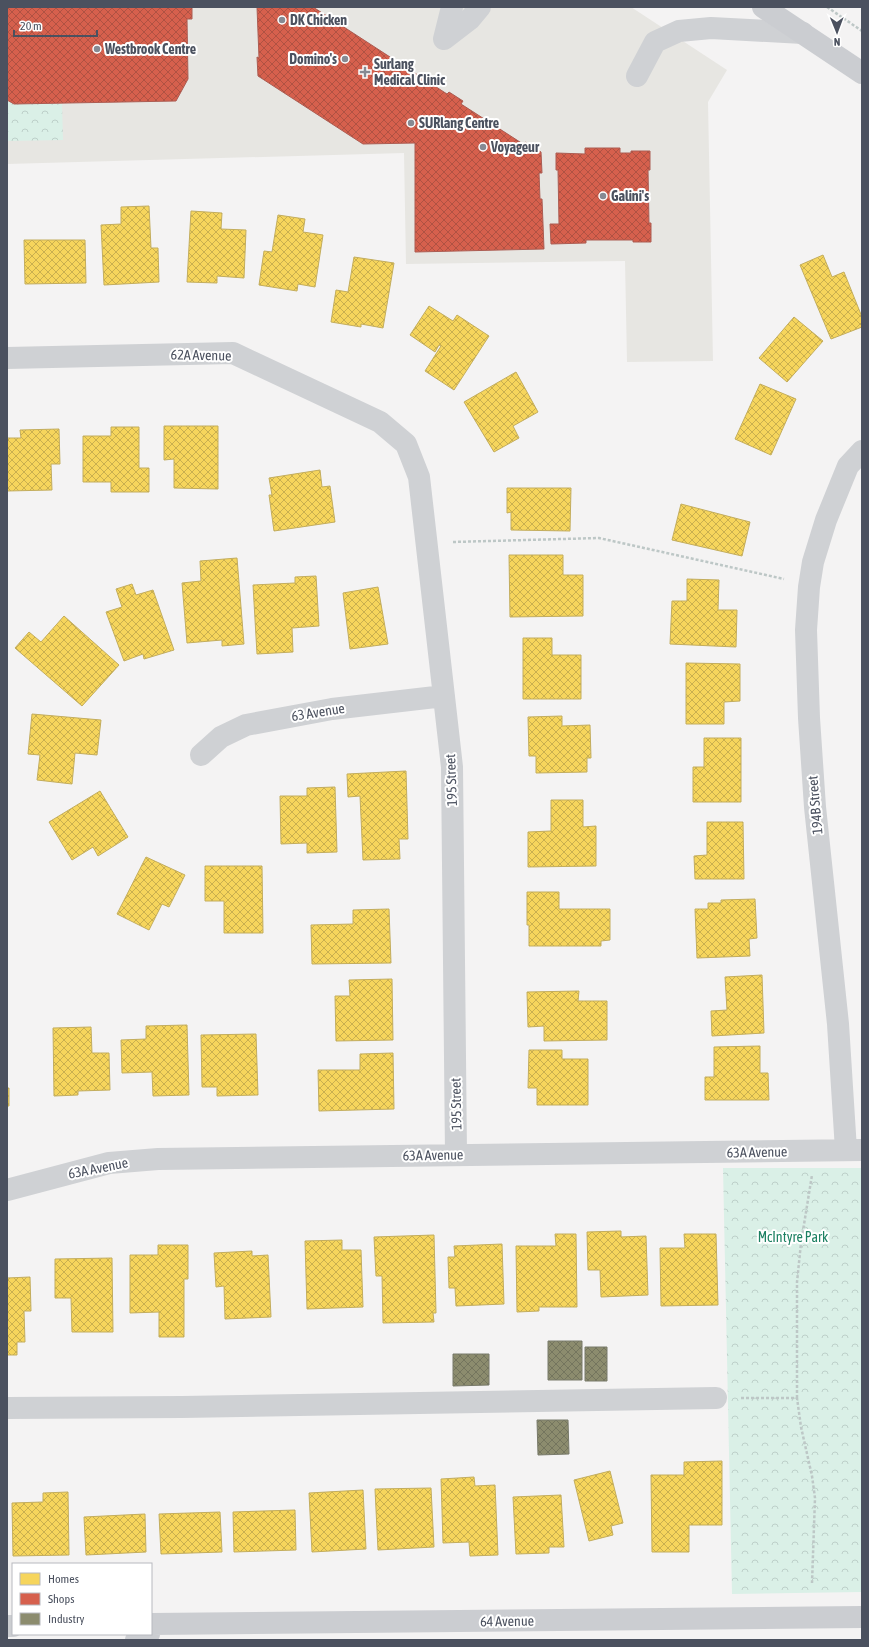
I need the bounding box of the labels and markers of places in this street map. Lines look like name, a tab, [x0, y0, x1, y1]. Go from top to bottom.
place label: DK Chicken	[290, 12, 347, 28]
marker: DK Chicken	[277, 15, 287, 25]
place label: Westbrook Centre	[104, 41, 196, 57]
marker: Westbrook Centre	[92, 44, 102, 54]
place label: Domino's	[289, 51, 337, 67]
marker: Domino's	[340, 54, 350, 64]
place label: Surlang Medical Clinic	[374, 56, 446, 88]
marker: Surlang Medical Clinic	[359, 66, 371, 78]
place label: SURlang Centre	[419, 115, 499, 131]
marker: SURlang Centre	[406, 118, 416, 128]
place label: Voyageur	[490, 139, 540, 155]
marker: Voyageur	[478, 142, 488, 152]
place label: Galini's	[611, 188, 649, 204]
marker: Galini's	[598, 191, 608, 201]

